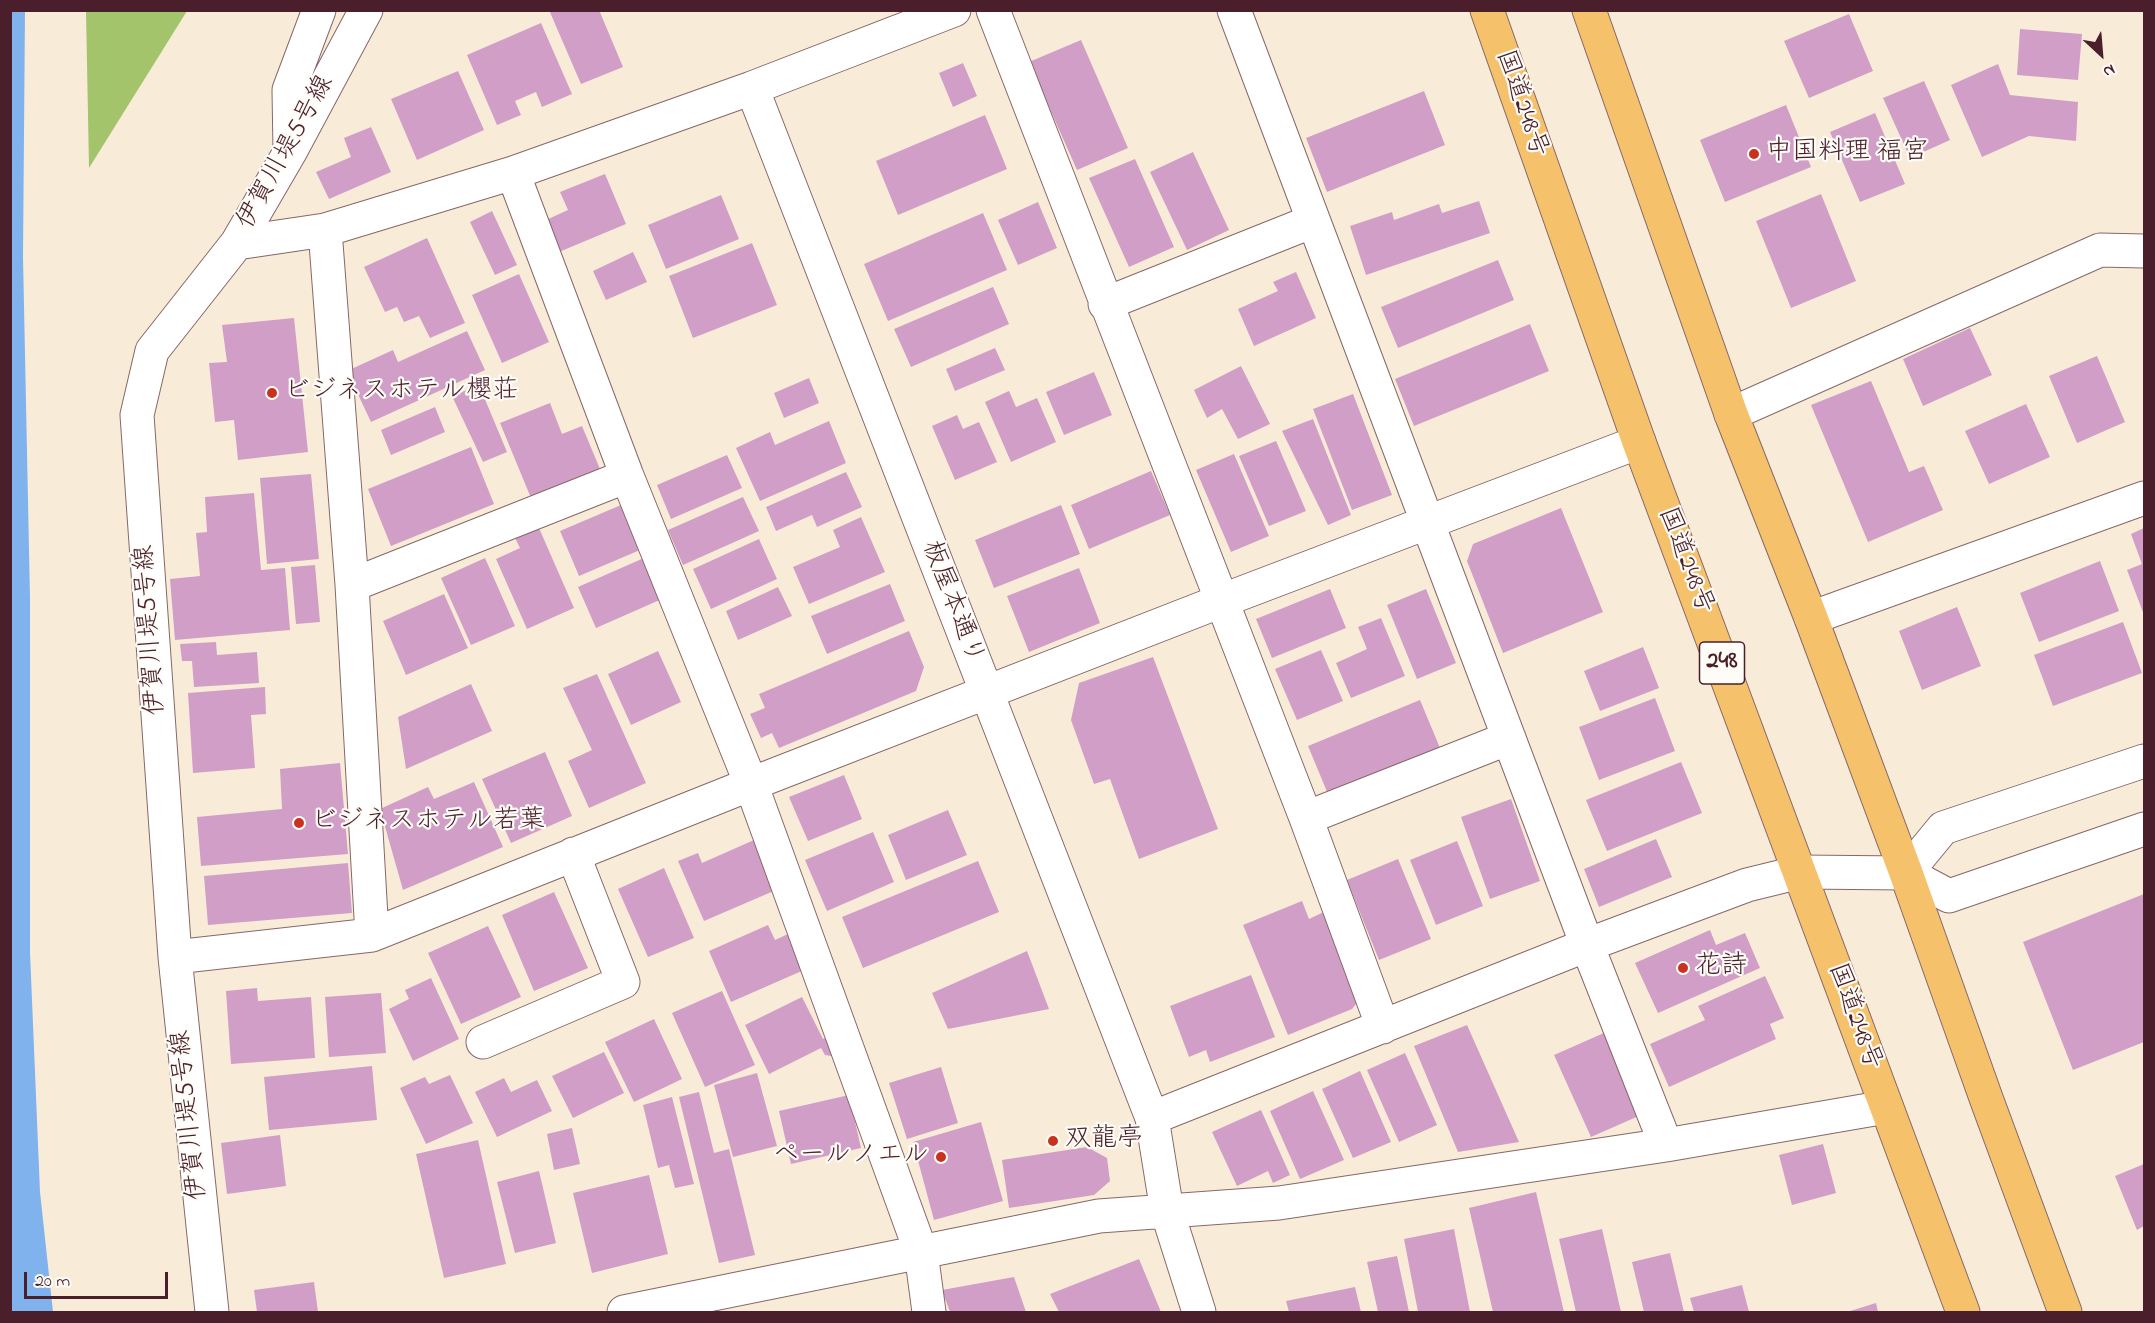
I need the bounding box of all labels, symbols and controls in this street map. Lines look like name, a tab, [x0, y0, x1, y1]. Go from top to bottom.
north arrow	[2071, 24, 2131, 84]
street label: 国道248号	[1487, 46, 1553, 162]
text: N	[2099, 57, 2119, 83]
street label: 伊賀川堤5号線	[232, 71, 342, 235]
place label: 中国料理 福宮	[1766, 138, 1928, 170]
marker: 中国料理 福宮	[1747, 147, 1761, 161]
place label: ビジネスホテル櫻荘	[284, 377, 518, 409]
marker: ビジネスホテル櫻荘	[265, 386, 279, 400]
street label: 国道248号	[1649, 503, 1719, 619]
street label: 板屋本通り	[913, 537, 989, 669]
street label: 伊賀川堤5号線	[130, 544, 174, 716]
road number: 248	[1700, 642, 1744, 684]
place label: ビジネスホテル若葉	[311, 807, 545, 839]
marker: ビジネスホテル若葉	[292, 816, 306, 830]
place label: 花詩	[1695, 952, 1747, 984]
street label: 国道248号	[1819, 959, 1887, 1075]
marker: 花詩	[1676, 961, 1690, 975]
street label: 伊賀川堤5号線	[167, 1028, 215, 1202]
place label: 双龍亭	[1065, 1125, 1143, 1157]
marker: 双龍亭	[1046, 1134, 1060, 1148]
place label: ペールノエル	[773, 1141, 929, 1173]
marker: ペールノエル	[934, 1150, 948, 1164]
scale bar	[27, 1260, 171, 1298]
text: 20 m	[35, 1269, 70, 1295]

